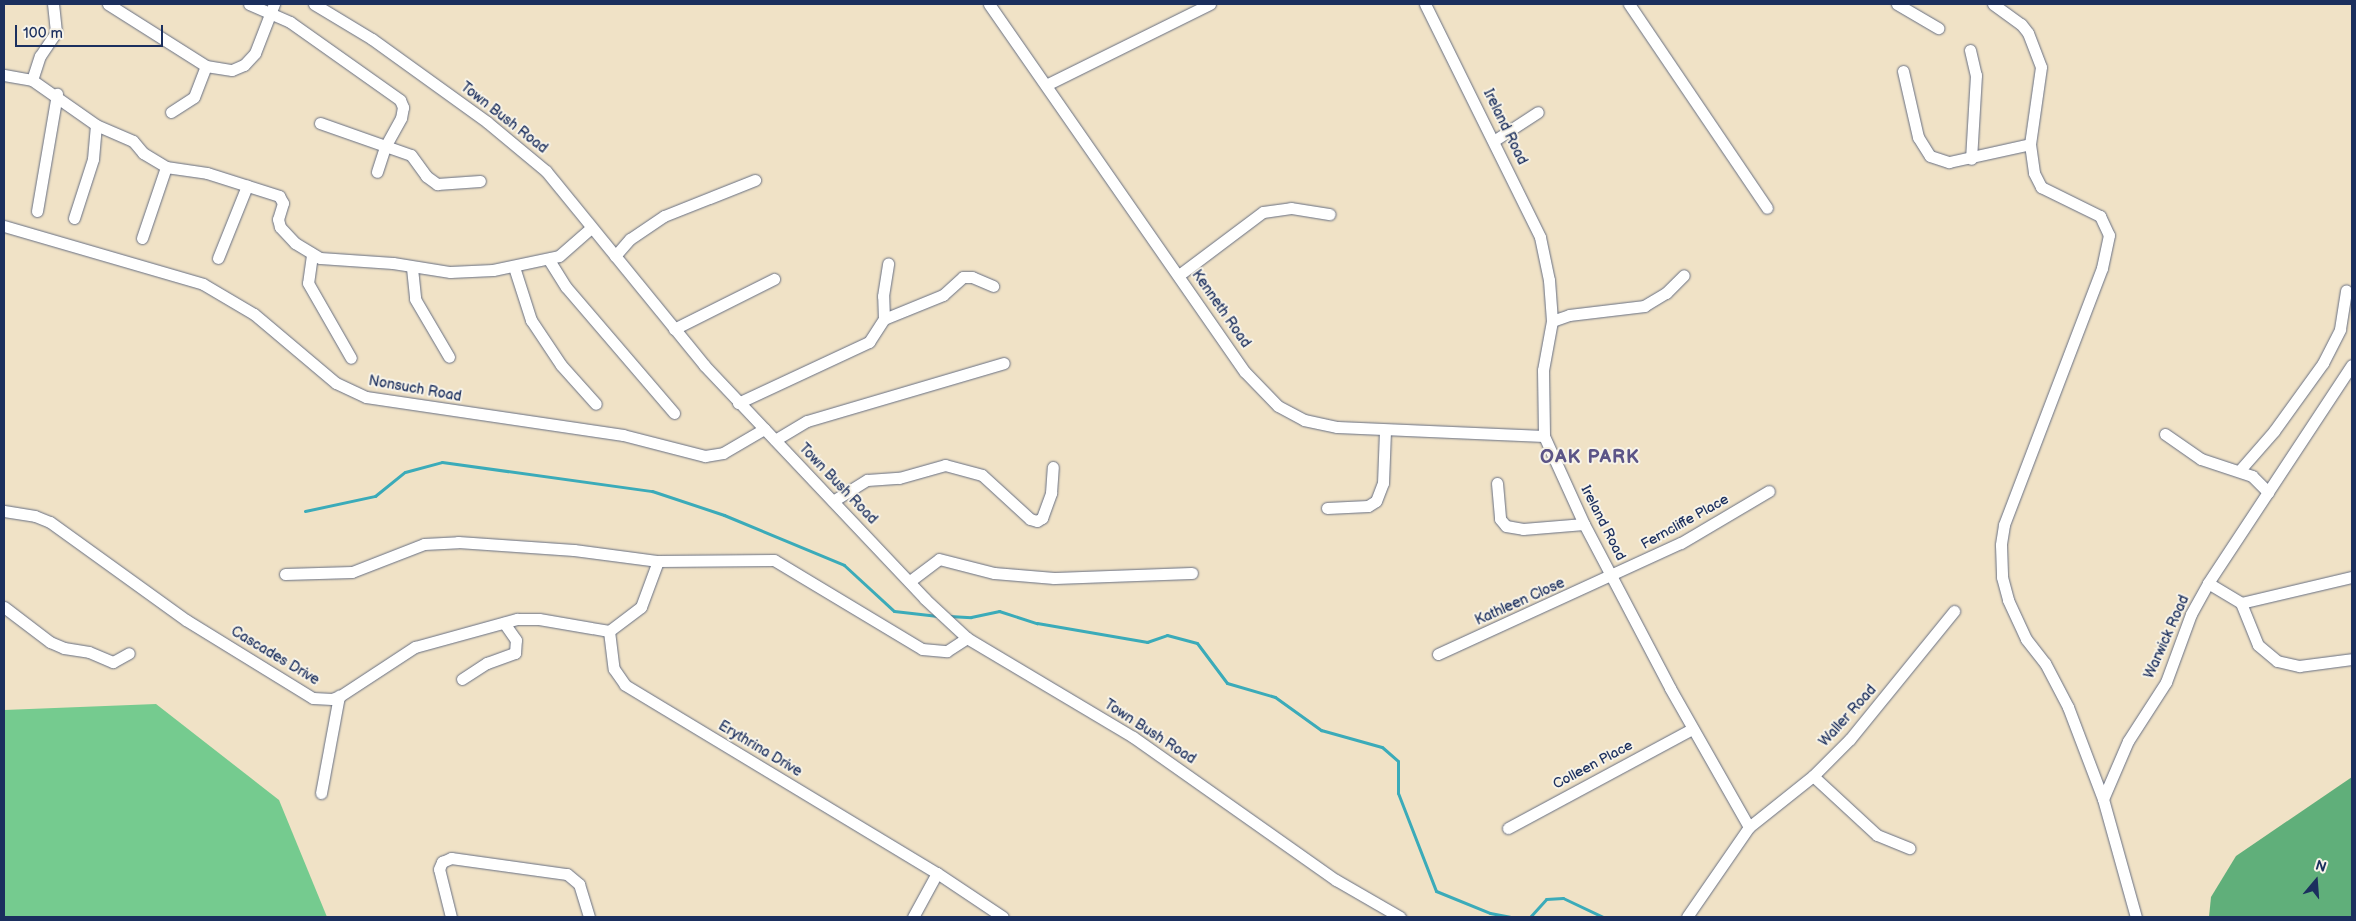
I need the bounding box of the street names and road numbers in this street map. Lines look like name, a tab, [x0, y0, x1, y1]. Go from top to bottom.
street label: Town Bush Road	[457, 79, 551, 157]
street label: Ireland Road	[1479, 87, 1531, 167]
street label: Kenneth Road	[1188, 267, 1254, 351]
street label: Nonsuch Road	[367, 373, 463, 405]
street label: Town Bush Road	[795, 440, 881, 528]
street label: Ireland Road	[1577, 483, 1629, 563]
street label: Ferncliffe Place	[1638, 491, 1732, 553]
street label: Kathleen Close	[1473, 575, 1567, 629]
street label: Warwick Road	[2141, 593, 2193, 681]
street label: Cascades Drive	[228, 623, 322, 689]
street label: Waller Road	[1816, 682, 1880, 750]
street label: Town Bush Road	[1101, 696, 1199, 768]
street label: Erythrina Drive	[715, 718, 805, 780]
street label: Colleen Place	[1550, 737, 1636, 793]

